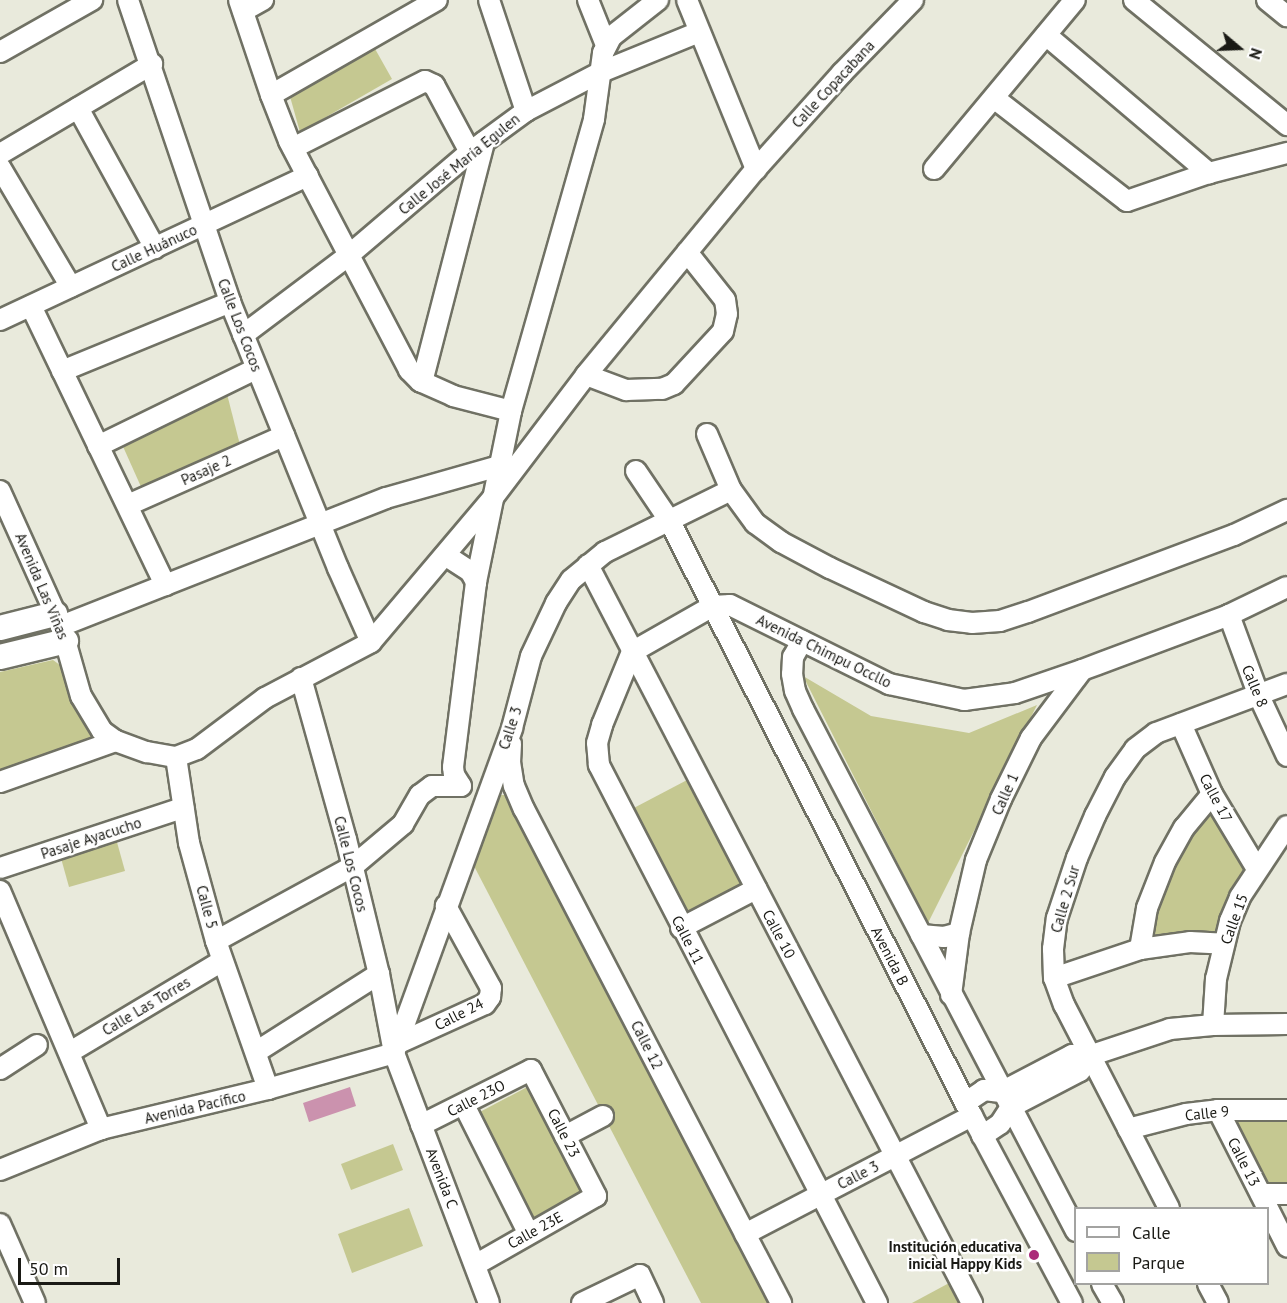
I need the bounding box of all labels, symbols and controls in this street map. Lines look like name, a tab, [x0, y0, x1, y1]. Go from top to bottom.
north arrow	[1209, 18, 1269, 78]
street label: Calle Copacabana	[788, 36, 878, 132]
text: N	[1245, 46, 1267, 62]
street label: Calle José María Egulen	[395, 110, 523, 218]
street label: Calle Huánuco	[108, 220, 200, 276]
street label: Calle Los Cocos	[214, 276, 266, 374]
street label: Pasaje 2	[178, 451, 234, 489]
street label: Avenida Las Viñas	[11, 530, 73, 642]
street label: Avenida Chimpu Occllo	[754, 610, 894, 692]
street label: Calle 8	[1238, 662, 1272, 710]
street label: Calle 3	[495, 704, 525, 752]
street label: Calle 1	[988, 770, 1022, 818]
street label: Calle 17	[1196, 771, 1236, 825]
street label: Pasaje Ayacucho	[38, 813, 144, 863]
street label: Calle Los Cocos	[330, 814, 372, 914]
street label: Calle 2 Sur	[1047, 863, 1083, 935]
street label: Calle 5	[193, 883, 221, 931]
street label: Calle 15	[1217, 891, 1251, 947]
street label: Calle 10	[759, 907, 799, 961]
street label: Calle 11	[668, 913, 708, 967]
street label: Avenida B	[868, 924, 912, 988]
street label: Calle Las Torres	[99, 973, 193, 1039]
street label: Calle 24	[432, 994, 486, 1034]
street label: Calle 12	[627, 1018, 667, 1072]
street label: Calle 23O	[444, 1076, 508, 1120]
street label: Avenida Pacífico	[143, 1087, 247, 1127]
street label: Calle 9	[1184, 1102, 1230, 1124]
street label: Calle 23	[544, 1106, 584, 1160]
street label: Calle 13	[1224, 1135, 1264, 1189]
street label: Avenida C	[422, 1145, 462, 1211]
street label: Calle 3	[834, 1157, 882, 1193]
street label: Calle 23E	[504, 1207, 566, 1253]
legend	[1074, 1207, 1269, 1285]
text: Calle	[1132, 1221, 1171, 1244]
place label: Institución educativa inicial Happy Kids	[889, 1237, 1022, 1272]
scale bar	[21, 1246, 123, 1284]
marker: Institución educativa inicial Happy Kids	[1027, 1248, 1041, 1262]
text: Parque	[1132, 1251, 1185, 1274]
text: 50 m	[29, 1257, 68, 1280]

